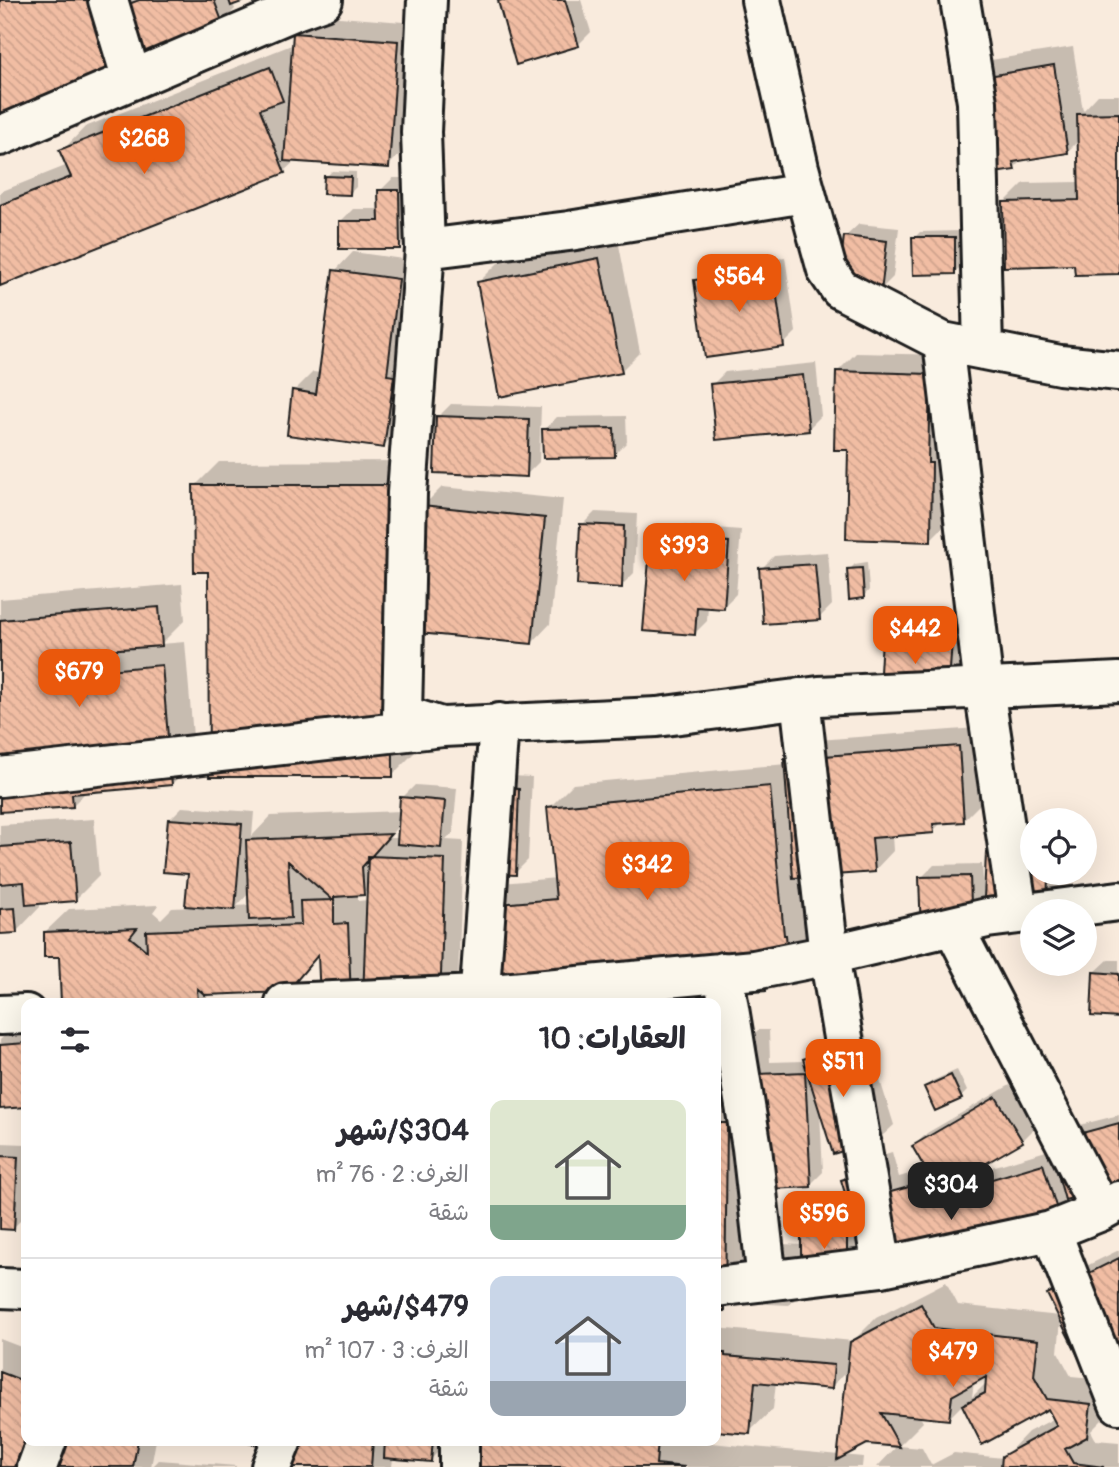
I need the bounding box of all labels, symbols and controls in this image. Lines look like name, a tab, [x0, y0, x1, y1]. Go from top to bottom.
pin: $268	[103, 116, 185, 176]
text: $268	[119, 124, 169, 153]
pin: $564	[698, 254, 780, 314]
text: $564	[713, 262, 765, 291]
pin: $393	[643, 524, 725, 583]
text: $393	[659, 531, 709, 560]
pin: $442	[874, 606, 956, 666]
text: $442	[889, 614, 941, 643]
pin: $679	[38, 650, 120, 709]
text: $679	[54, 657, 104, 686]
map controls	[1020, 808, 1097, 976]
button: locate	[1020, 808, 1097, 885]
pin: $342	[606, 842, 688, 902]
text: $342	[621, 850, 673, 879]
button: layers	[1020, 899, 1097, 976]
text: العقارات: 10	[539, 1020, 686, 1057]
icon: filters	[56, 1021, 94, 1059]
pin: $511	[802, 1040, 884, 1099]
text: $511	[822, 1047, 864, 1076]
text: $304/شهر	[337, 1112, 469, 1149]
icon: home	[546, 1128, 630, 1212]
text: الغرف: 2 · 76 m²	[316, 1160, 469, 1189]
pin: $304	[910, 1162, 992, 1222]
text: $304	[924, 1170, 978, 1199]
pin: $596	[783, 1192, 865, 1251]
text: شقة	[429, 1198, 469, 1227]
text: $596	[799, 1199, 849, 1228]
text: $479/شهر	[343, 1288, 469, 1325]
icon: home	[546, 1304, 630, 1388]
pin: $479	[912, 1330, 994, 1389]
text: الغرف: 3 · 107 m²	[304, 1336, 469, 1365]
text: $479	[928, 1337, 978, 1366]
text: شقة	[429, 1374, 469, 1403]

